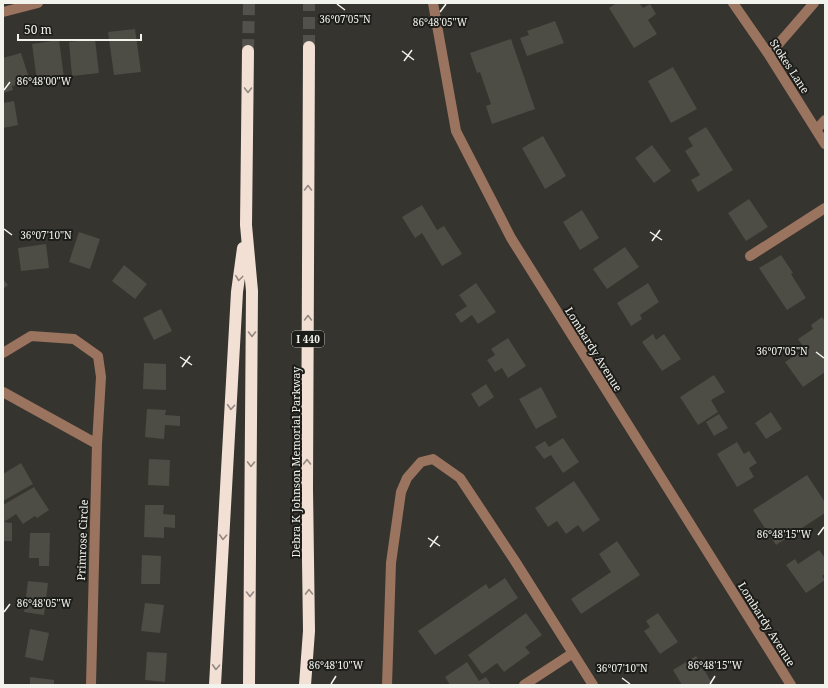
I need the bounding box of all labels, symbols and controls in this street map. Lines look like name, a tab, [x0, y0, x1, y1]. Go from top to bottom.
text: 36°07'05"N	[319, 12, 371, 26]
text: 86°48'05"W	[413, 15, 468, 29]
scale bar	[18, 16, 141, 42]
text: 50 m	[24, 21, 52, 38]
street label: Stokes Lane	[767, 36, 813, 96]
text: 86°48'00"W	[17, 74, 72, 88]
one-way arrow	[244, 87, 252, 93]
one-way arrow	[304, 185, 312, 191]
text: 36°07'10"N	[20, 228, 72, 242]
one-way arrow	[235, 274, 244, 281]
street label: Lombardy Avenue	[562, 304, 626, 394]
one-way arrow	[304, 315, 312, 321]
one-way arrow	[248, 331, 256, 337]
road number: I 440	[292, 331, 324, 347]
text: 36°07'05"N	[756, 344, 808, 358]
street label: Debra K Johnson Memorial Parkway	[288, 366, 303, 558]
one-way arrow	[226, 404, 235, 410]
one-way arrow	[303, 459, 311, 465]
one-way arrow	[247, 461, 255, 467]
street label: Primrose Circle	[73, 499, 91, 581]
text: 86°48'15"W	[757, 527, 812, 541]
one-way arrow	[218, 534, 227, 540]
street label: Lombardy Avenue	[735, 579, 799, 669]
one-way arrow	[305, 589, 313, 595]
one-way arrow	[246, 591, 254, 597]
text: 86°48'05"W	[17, 596, 72, 610]
text: 86°48'10"W	[309, 658, 364, 672]
text: 86°48'15"W	[688, 658, 743, 672]
text: 36°07'10"N	[596, 661, 648, 675]
one-way arrow	[212, 664, 220, 670]

